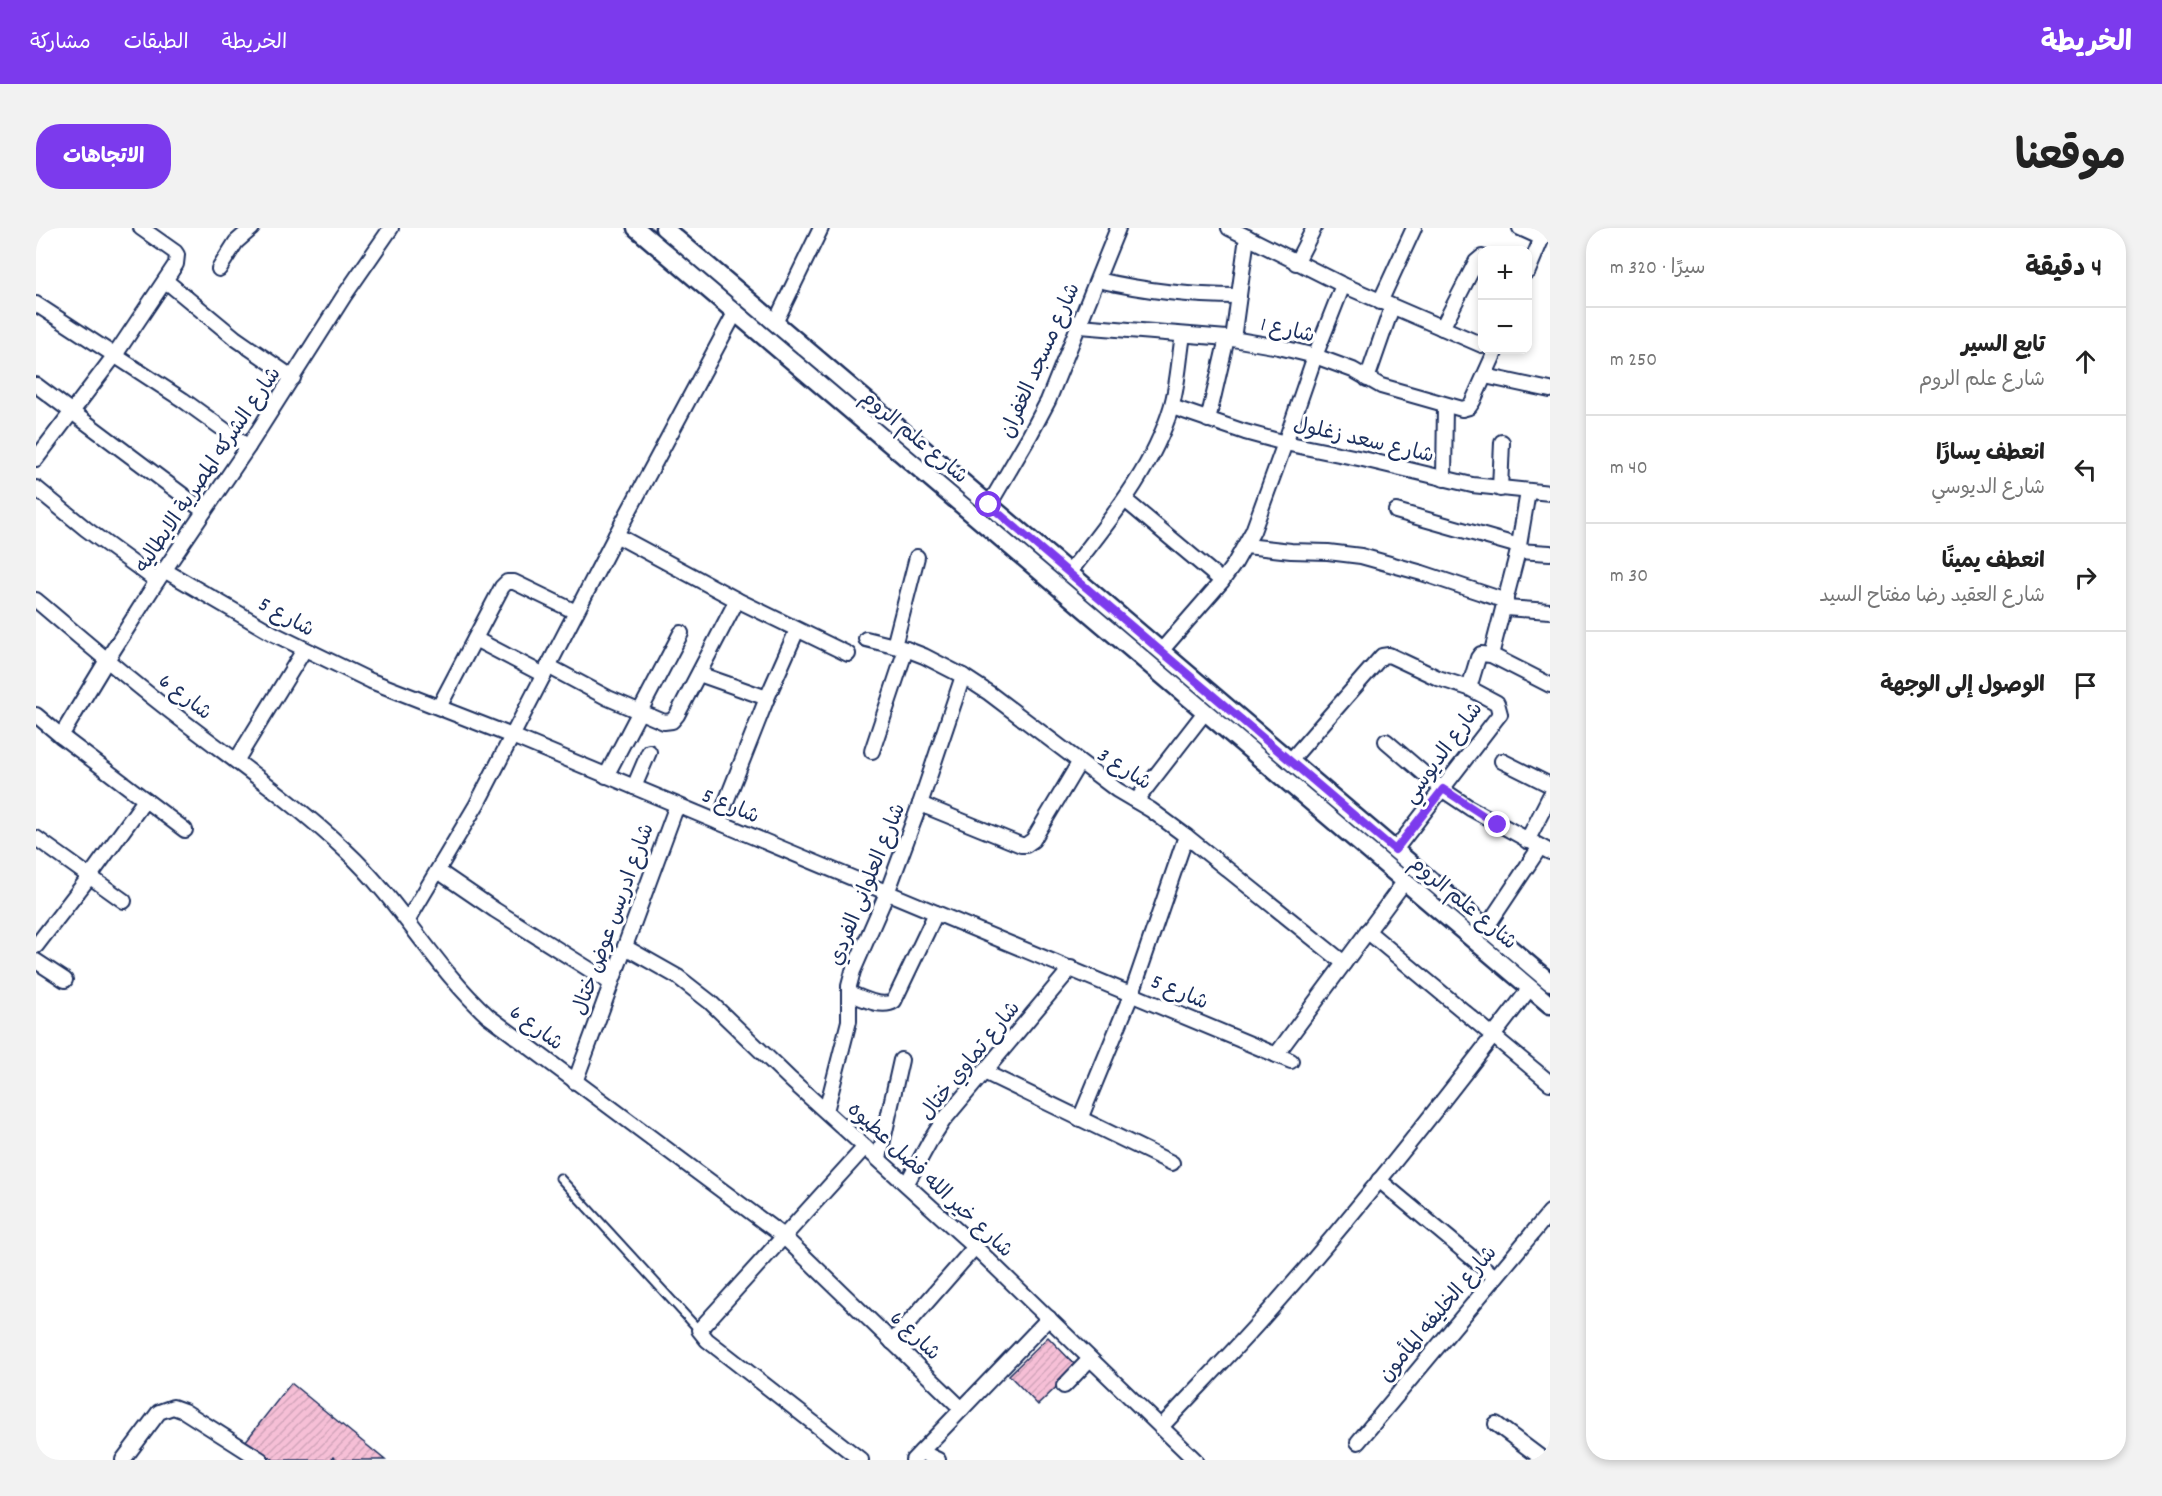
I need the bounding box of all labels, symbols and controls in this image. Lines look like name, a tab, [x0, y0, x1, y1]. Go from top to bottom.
text: الخريطة	[2041, 25, 2132, 65]
text: مشاركة	[30, 29, 91, 59]
text: الطبقات	[124, 29, 189, 59]
text: الخريطة	[222, 29, 287, 59]
button: الاتجاهات	[36, 124, 171, 189]
text: موقعنا	[2015, 130, 2126, 190]
map controls	[1478, 246, 1532, 354]
button: +	[1478, 246, 1532, 300]
text: 4 دقيقة	[2025, 251, 2102, 288]
text: سيرًا · 320 m	[1610, 255, 1705, 283]
street label: شارع مسجد الغفران	[994, 279, 1089, 444]
button: −	[1478, 300, 1532, 354]
street label: شارع 1	[1257, 311, 1317, 353]
text: تابع السير	[1962, 331, 2045, 362]
icon: ahead	[2069, 345, 2102, 378]
text: 250 m	[1610, 347, 1657, 375]
street label: شارع الشركه المصرية الايطاليه	[129, 362, 290, 580]
text: شارع علم الروم	[1919, 367, 2045, 395]
street label: شارع علم الروم	[853, 384, 974, 492]
street label: شارع سعد زغلول	[1290, 411, 1437, 473]
text: انعطف يسارًا	[1936, 439, 2045, 470]
icon: left	[2069, 453, 2102, 486]
text: 40 m	[1610, 455, 1648, 483]
text: شارع الديوسي	[1931, 475, 2045, 503]
route start	[975, 491, 1001, 517]
text: انعطف يمينًا	[1942, 547, 2045, 578]
icon: right	[2069, 561, 2102, 594]
text: 30 m	[1610, 563, 1648, 591]
text: شارع العقيد رضا مفتاح السيد	[1819, 583, 2045, 611]
street label: شارع 5	[252, 591, 319, 646]
street label: شارع 6	[151, 668, 217, 729]
icon: arrive	[2069, 669, 2102, 702]
text: الوصول إلى الوجهة	[1880, 671, 2045, 702]
street label: شارع الديوسي	[1397, 697, 1492, 811]
street label: شارع 3	[1090, 742, 1157, 799]
street label: شارع 5	[696, 782, 763, 833]
street label: شارع العلوانى الفردي	[822, 799, 915, 971]
route end	[1484, 811, 1510, 837]
street label: شارع ادريس عوض ختال	[566, 820, 664, 1020]
street label: شارع علم الروم	[1402, 850, 1523, 958]
street label: شارع 5	[1145, 968, 1212, 1019]
street label: شارع تماوي ختال	[914, 996, 1029, 1128]
street label: شارع 6	[502, 999, 568, 1060]
street label: شارع خير الله فضل عطيوه	[839, 1096, 1019, 1266]
street label: شارع الخليفه المأمون	[1373, 1240, 1506, 1390]
street label: شارع 6	[882, 1305, 946, 1369]

